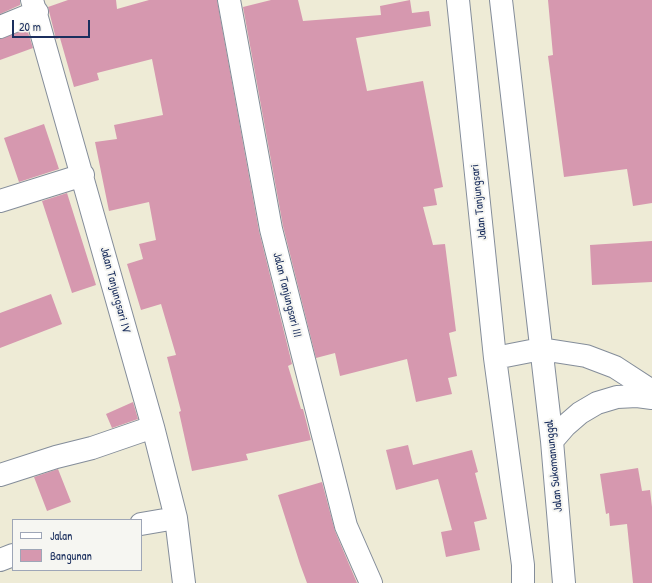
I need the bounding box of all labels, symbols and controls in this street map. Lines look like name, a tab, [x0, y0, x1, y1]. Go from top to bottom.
scale bar	[14, 12, 92, 38]
text: 20 m	[19, 18, 41, 35]
street label: Jalan Tanjungsari	[468, 163, 490, 241]
street label: Jalan Tanjungsari IV	[97, 245, 133, 335]
street label: Jalan Tanjungsari III	[269, 251, 305, 339]
street label: Jalan Sukomanunggal	[542, 419, 566, 513]
legend	[12, 519, 142, 571]
text: Jalan	[50, 527, 72, 544]
text: Bangunan	[50, 547, 92, 564]

